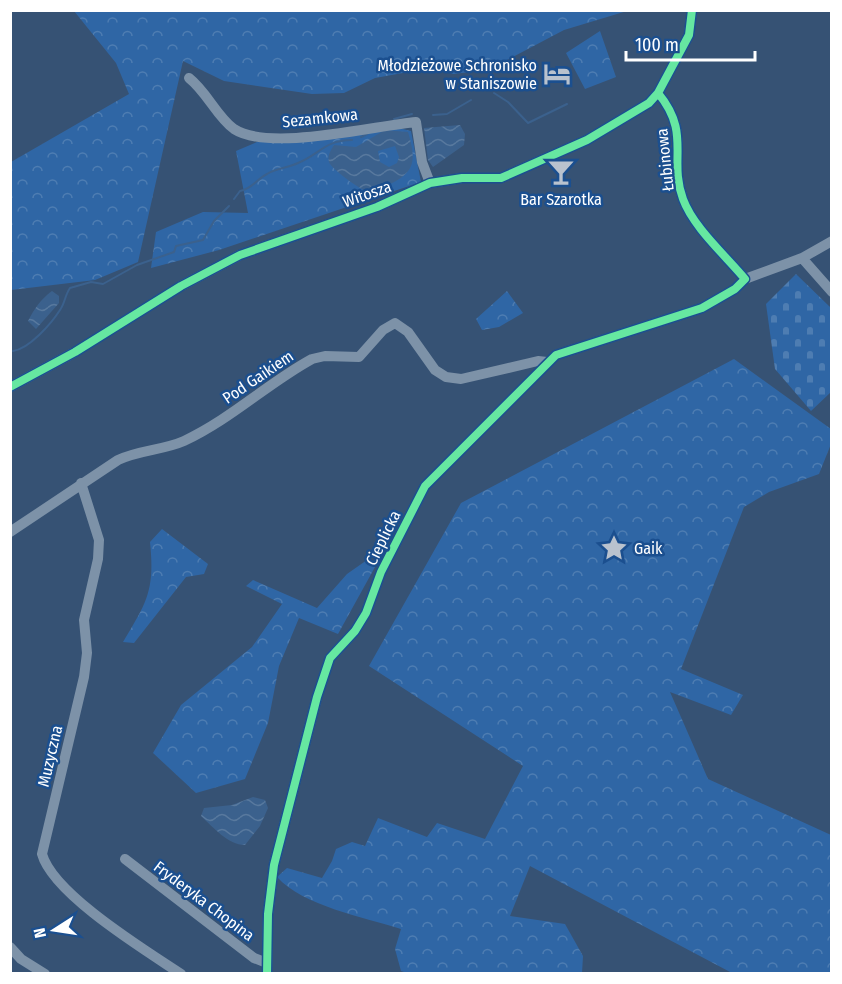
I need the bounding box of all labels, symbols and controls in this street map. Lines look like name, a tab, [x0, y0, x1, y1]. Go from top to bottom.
scale bar	[626, 24, 755, 62]
text: 100 m	[635, 34, 679, 56]
place label: Młodzieżowe Schronisko w Staniszowie	[377, 56, 537, 93]
hotel icon: Młodzieżowe Schronisko w Staniszowie	[542, 59, 572, 89]
street label: Sezamkowa	[281, 105, 359, 131]
street label: Łubinowa	[652, 128, 678, 192]
bar icon: Bar Szarotka	[546, 157, 576, 187]
street label: Witosza	[340, 177, 394, 211]
place label: Bar Szarotka	[520, 190, 602, 209]
street label: Pod Gaikiem	[219, 346, 297, 408]
street label: Cieplicka	[362, 507, 404, 569]
place icon: Gaik	[599, 533, 629, 563]
place label: Gaik	[634, 539, 663, 558]
street label: Muzyczna	[34, 723, 66, 789]
street label: Fryderyka Chopina	[150, 857, 258, 945]
north arrow	[24, 900, 84, 960]
text: N	[30, 926, 50, 940]

